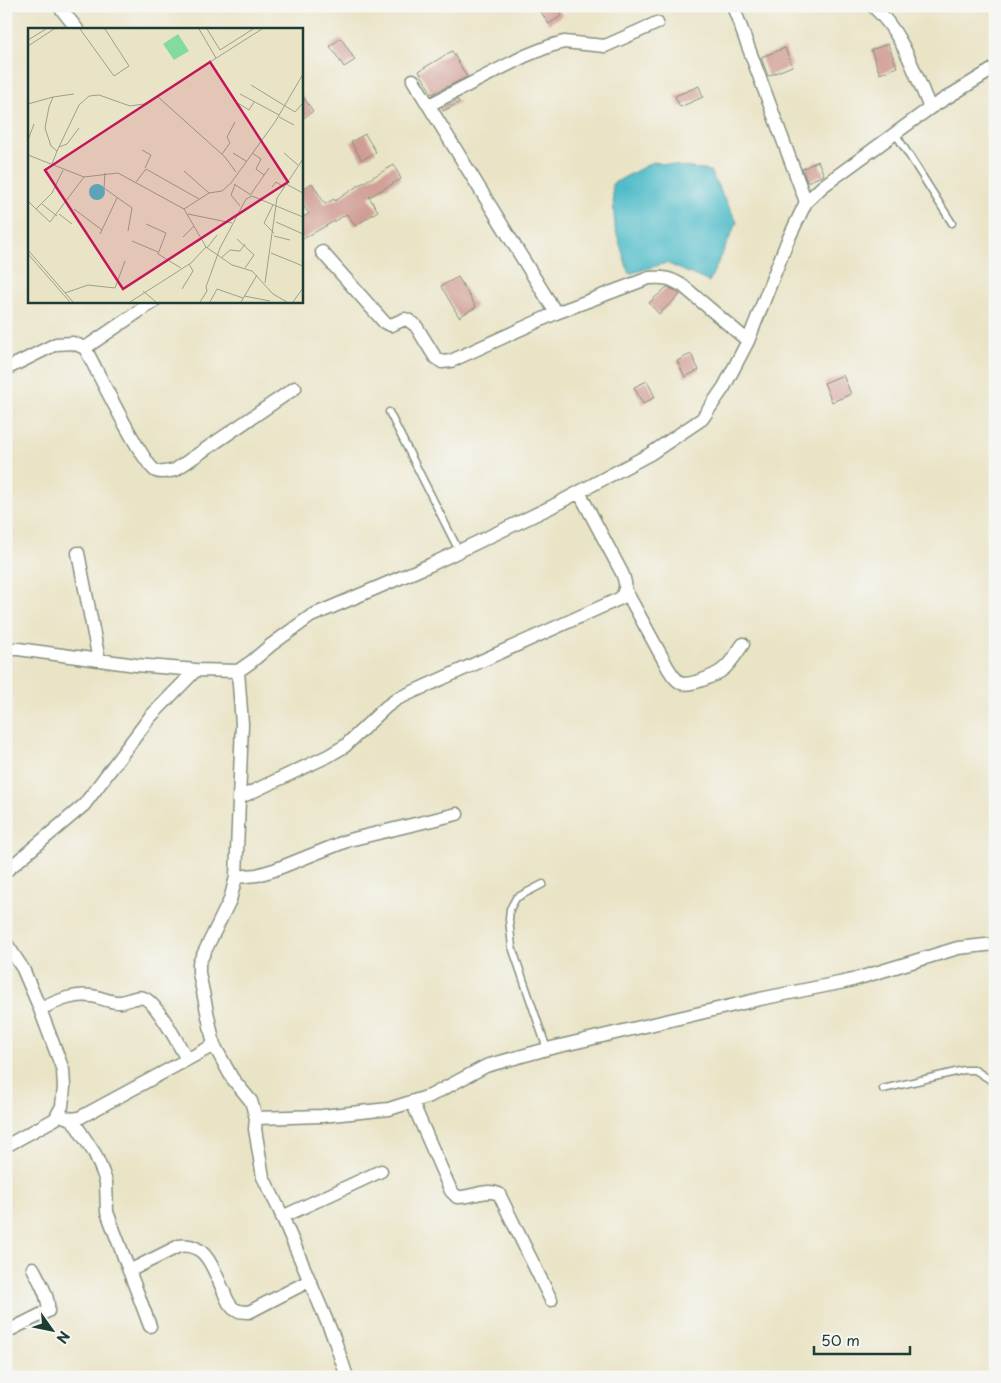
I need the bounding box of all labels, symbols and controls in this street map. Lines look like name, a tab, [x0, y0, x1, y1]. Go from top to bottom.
inset map	[28, 28, 302, 302]
north arrow	[28, 1306, 78, 1356]
scale bar	[814, 1323, 910, 1355]
text: N	[51, 1327, 75, 1348]
text: 50 m	[821, 1328, 860, 1351]

